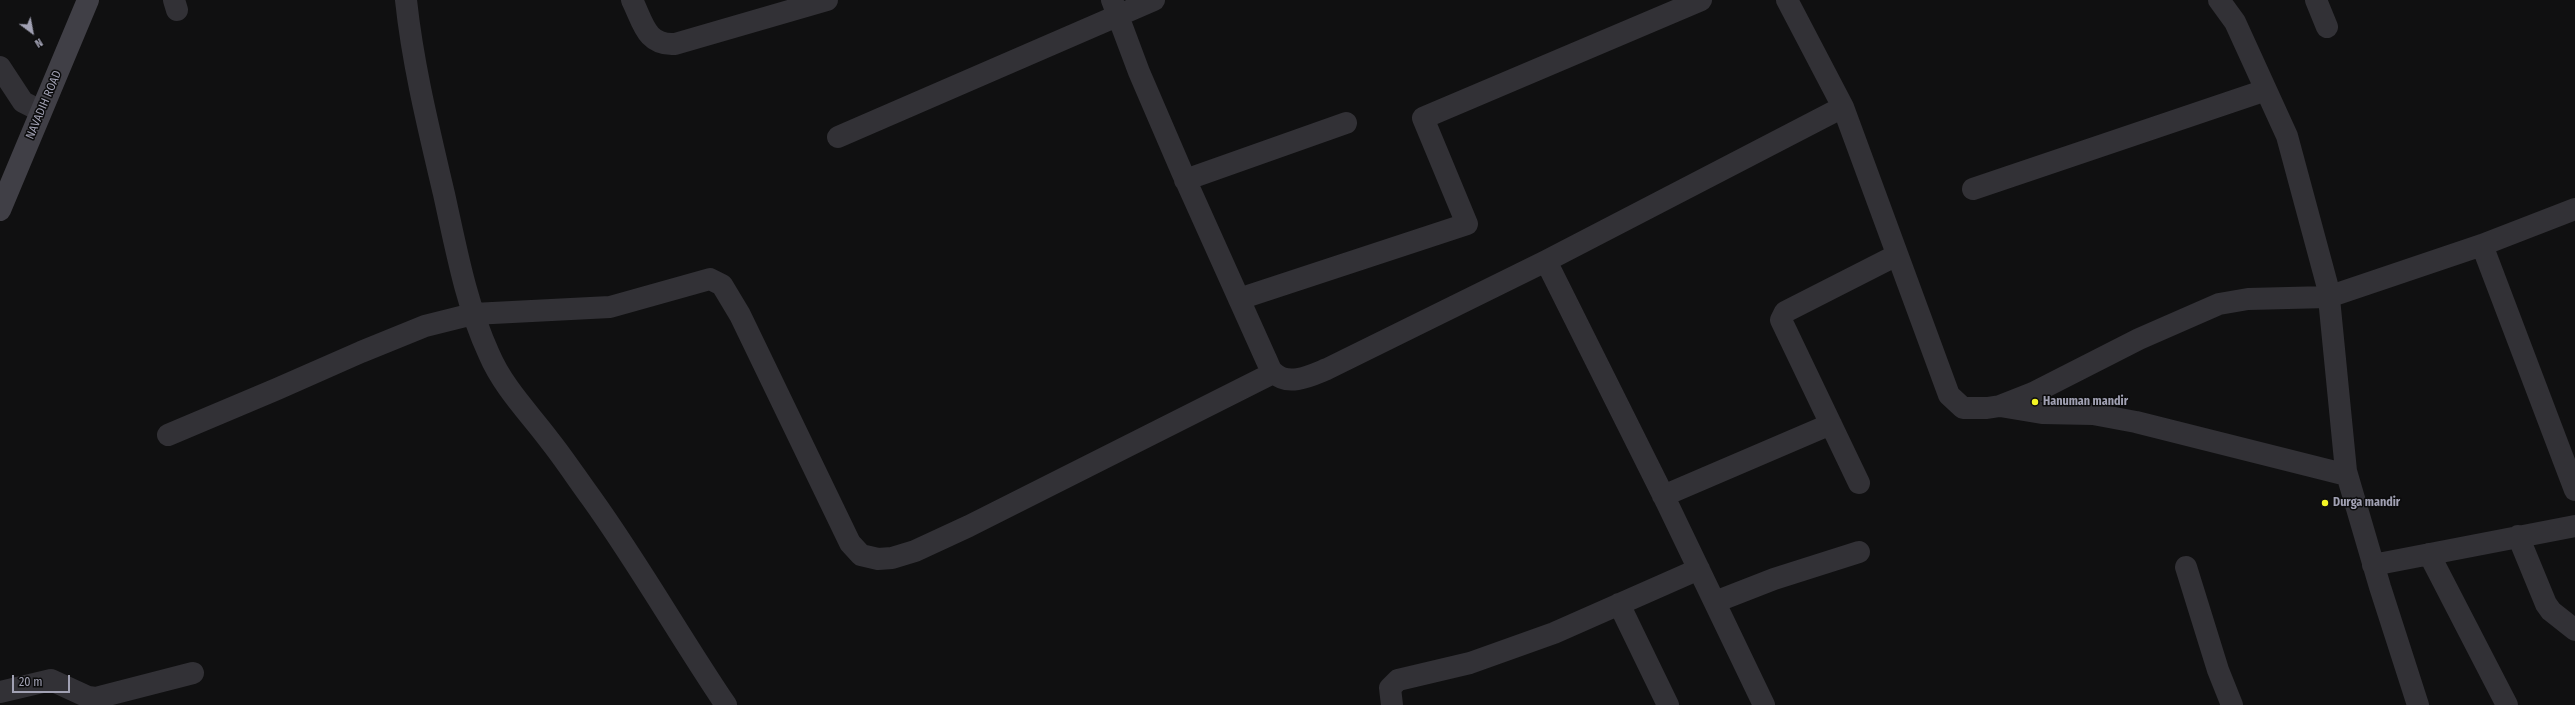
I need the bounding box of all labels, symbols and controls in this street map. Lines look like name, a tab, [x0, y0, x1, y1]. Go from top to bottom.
north arrow	[12, 12, 52, 52]
text: N	[32, 35, 45, 50]
street label: NAVADIH ROAD	[23, 69, 65, 141]
place label: Hanuman mandir	[2043, 395, 2128, 409]
marker: Hanuman mandir	[2030, 397, 2040, 407]
place label: Durga mandir	[2333, 496, 2400, 510]
marker: Durga mandir	[2320, 498, 2330, 508]
scale bar	[14, 667, 72, 693]
text: 20 m	[19, 675, 43, 689]

